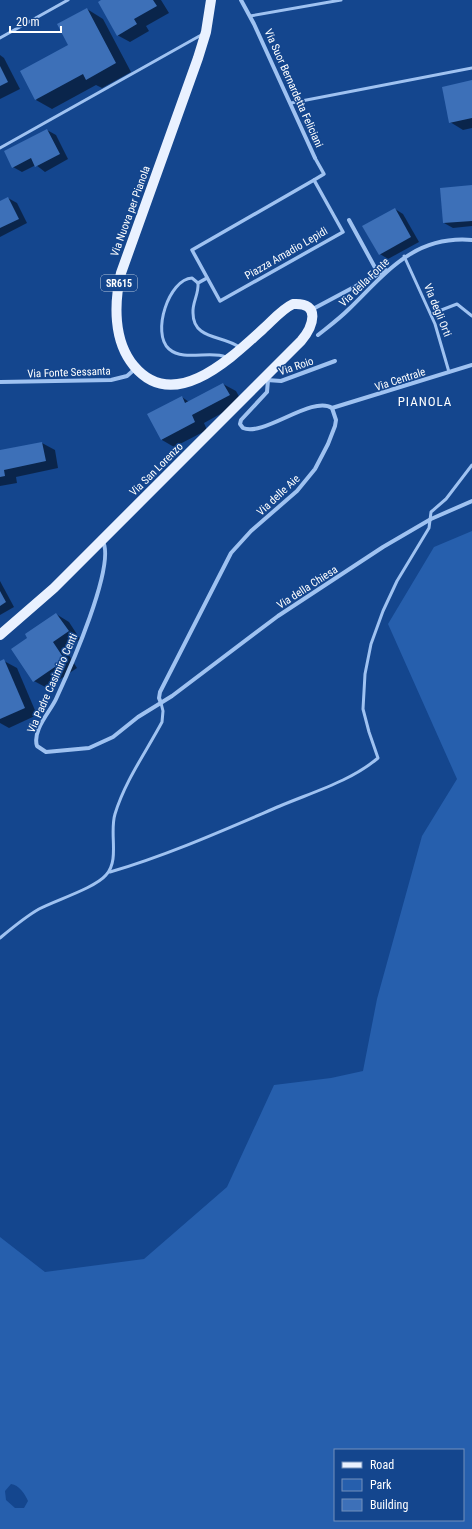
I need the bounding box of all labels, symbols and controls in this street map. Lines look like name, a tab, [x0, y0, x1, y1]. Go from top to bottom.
scale bar	[10, 8, 61, 34]
text: 20 m	[16, 15, 40, 29]
street label: Via Suor Bernardetta Feliciani	[262, 27, 326, 149]
street label: Via Nuova per Pianola	[108, 164, 153, 258]
street label: Piazza Amadio Lepidi	[242, 224, 330, 282]
street label: Via della Fonte	[337, 255, 392, 309]
road number: SR615	[101, 275, 137, 291]
street label: Via degli Orti	[421, 282, 454, 339]
street label: Via Roio	[277, 354, 316, 378]
street label: Via Fonte Sessanta	[27, 365, 111, 380]
street label: Via Centrale	[373, 365, 427, 394]
district label: PIANOLA	[398, 394, 452, 409]
street label: Via San Lorenzo	[127, 440, 186, 499]
street label: Via delle Aie	[254, 472, 302, 518]
street label: Via della Chiesa	[275, 563, 340, 612]
street label: Via Padre Casimiro Centi	[25, 631, 80, 735]
legend	[334, 1449, 464, 1521]
text: Road	[370, 1458, 394, 1472]
text: Park	[370, 1478, 392, 1492]
text: Building	[370, 1498, 408, 1512]

